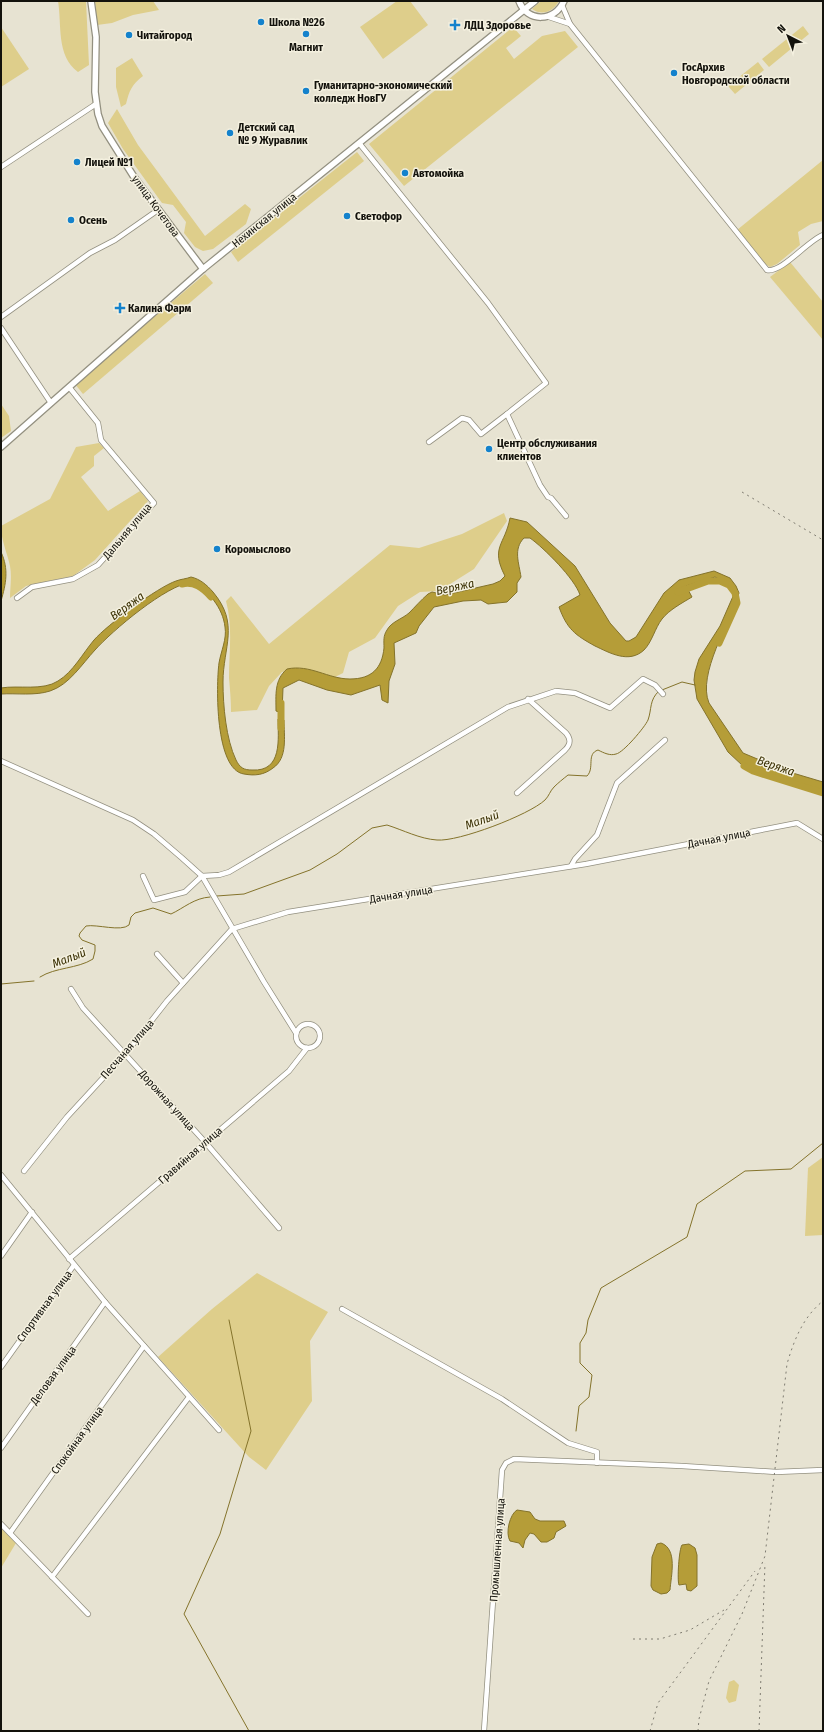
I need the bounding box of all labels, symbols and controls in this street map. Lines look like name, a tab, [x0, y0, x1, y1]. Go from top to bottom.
place label: Школа №26	[269, 16, 325, 29]
north arrow	[768, 16, 808, 56]
marker: Школа №26	[256, 17, 266, 27]
marker: ЛДЦ Здоровье	[449, 19, 461, 31]
place label: ЛДЦ Здоровье	[464, 19, 531, 32]
text: N	[775, 22, 788, 36]
place label: Читайгород	[137, 29, 192, 42]
marker: Магнит	[301, 29, 311, 39]
marker: Читайгород	[124, 30, 134, 40]
place label: Магнит	[289, 41, 323, 54]
place label: ГосАрхив Новгородской области	[682, 61, 790, 87]
marker: ГосАрхив Новгородской области	[669, 68, 679, 78]
place label: Гуманитарно-экономический колледж НовГУ	[314, 79, 452, 105]
marker: Гуманитарно-экономический колледж НовГУ	[301, 86, 311, 96]
place label: Детский сад № 9 Журавлик	[237, 121, 308, 147]
marker: Детский сад № 9 Журавлик	[225, 128, 235, 138]
place label: Лицей №1	[85, 156, 133, 169]
marker: Лицей №1	[72, 157, 82, 167]
place label: Автомойка	[412, 167, 465, 180]
marker: Автомойка	[400, 168, 410, 178]
street label: улица Кочетова	[129, 173, 182, 240]
street label: Нехинская улица	[229, 190, 299, 250]
place label: Светофор	[355, 210, 402, 223]
marker: Светофор	[342, 211, 352, 221]
place label: Осень	[79, 214, 108, 227]
marker: Осень	[66, 215, 76, 225]
place label: Калина Фарм	[128, 302, 192, 315]
marker: Калина Фарм	[115, 303, 125, 313]
place label: Центр обслуживания клиентов	[497, 437, 597, 463]
marker: Центр обслуживания клиентов	[484, 444, 494, 454]
street label: Дальняя улица	[100, 501, 155, 563]
place label: Коромыслово	[225, 543, 291, 556]
marker: Коромыслово	[212, 544, 222, 554]
water label: Веряжа	[435, 576, 475, 598]
water label: Веряжа	[107, 589, 147, 623]
water label: Веряжа	[755, 753, 797, 779]
water label: Малый	[463, 808, 501, 832]
street label: Дачная улица	[686, 826, 752, 851]
street label: Дачная улица	[368, 883, 434, 906]
water label: Малый	[50, 945, 88, 971]
street label: Песчаная улица	[98, 1017, 157, 1082]
street label: Дорожная улица	[135, 1067, 197, 1133]
street label: Гравийная улица	[156, 1124, 225, 1187]
street label: Спортивная улица	[14, 1268, 75, 1345]
street label: Деловая улица	[27, 1343, 79, 1408]
street label: Спокойная улица	[48, 1404, 106, 1477]
street label: Промышленная улица	[487, 1498, 508, 1602]

